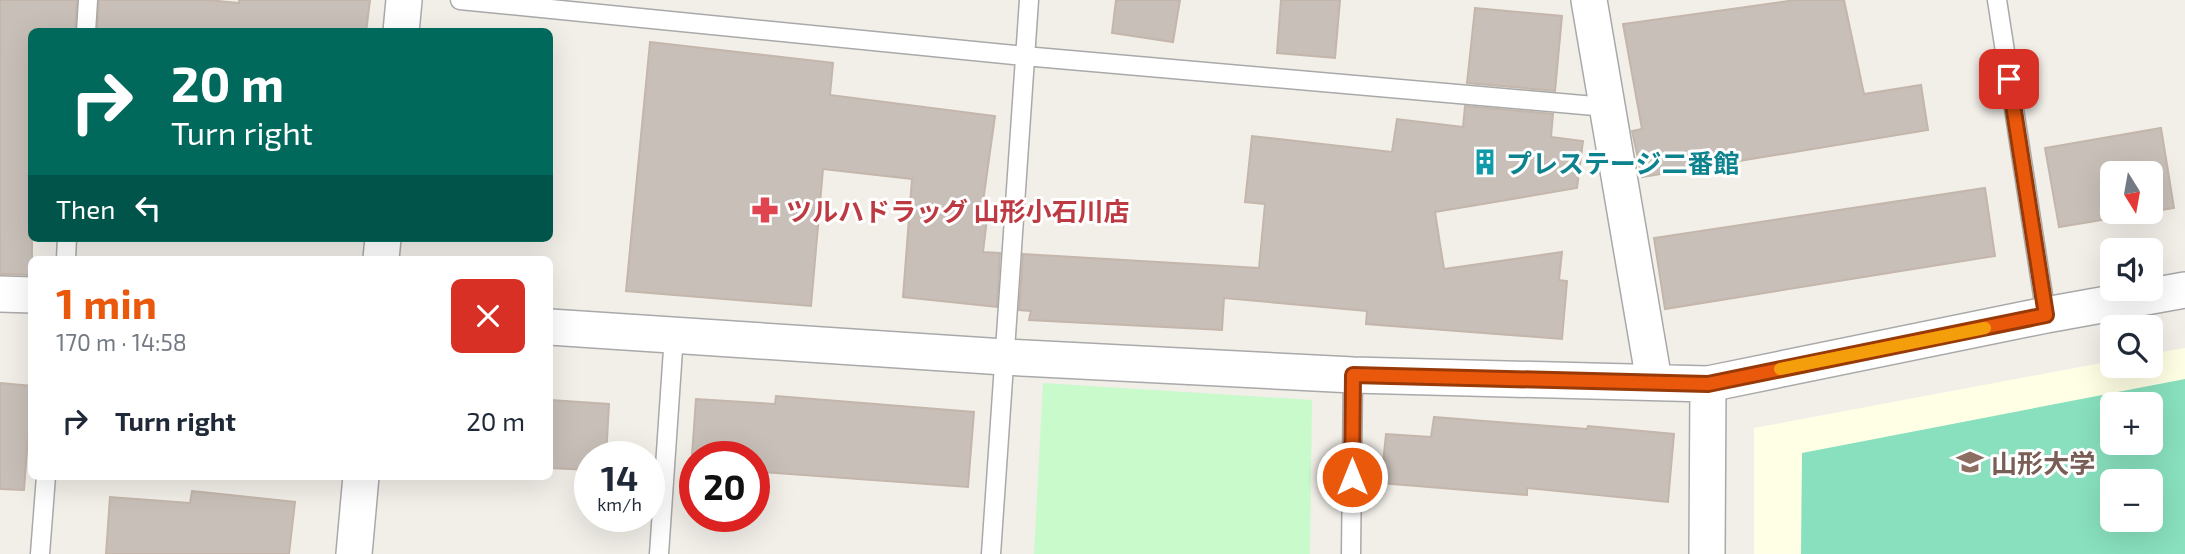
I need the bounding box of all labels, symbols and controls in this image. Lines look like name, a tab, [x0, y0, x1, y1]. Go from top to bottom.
pin	[1979, 49, 2039, 109]
text: 20 m	[171, 53, 284, 112]
icon: right	[56, 56, 147, 147]
icon: arrive	[1990, 60, 2028, 98]
text: Turn right	[171, 113, 313, 151]
building icon: プレステージ二番館	[1470, 147, 1500, 177]
place label: プレステージ二番館	[1506, 147, 1739, 178]
north arrow	[2100, 161, 2163, 224]
map controls	[2100, 161, 2163, 532]
icon: left	[129, 189, 167, 227]
text: Then	[56, 193, 115, 224]
pharmacy icon: ツルハドラッグ 山形小石川店	[750, 195, 780, 225]
place label: ツルハドラッグ 山形小石川店	[786, 195, 1130, 226]
button: sound	[2100, 238, 2163, 301]
text: 1 min	[56, 277, 157, 327]
button: close	[451, 279, 525, 353]
button: search	[2100, 315, 2163, 378]
text: 170 m · 14:58	[56, 328, 187, 356]
button: +	[2100, 392, 2163, 455]
icon: right	[56, 402, 94, 440]
text: Turn right	[115, 405, 236, 436]
text: 20 m	[466, 405, 525, 436]
position arrow	[1315, 440, 1389, 514]
speed limit sign: 20	[679, 441, 770, 532]
school or university icon: 山形大学	[1955, 447, 1985, 477]
place label: 山形大学	[1991, 447, 2095, 478]
text: 14	[601, 456, 638, 498]
button: −	[2100, 469, 2163, 532]
text: km/h	[597, 493, 642, 515]

